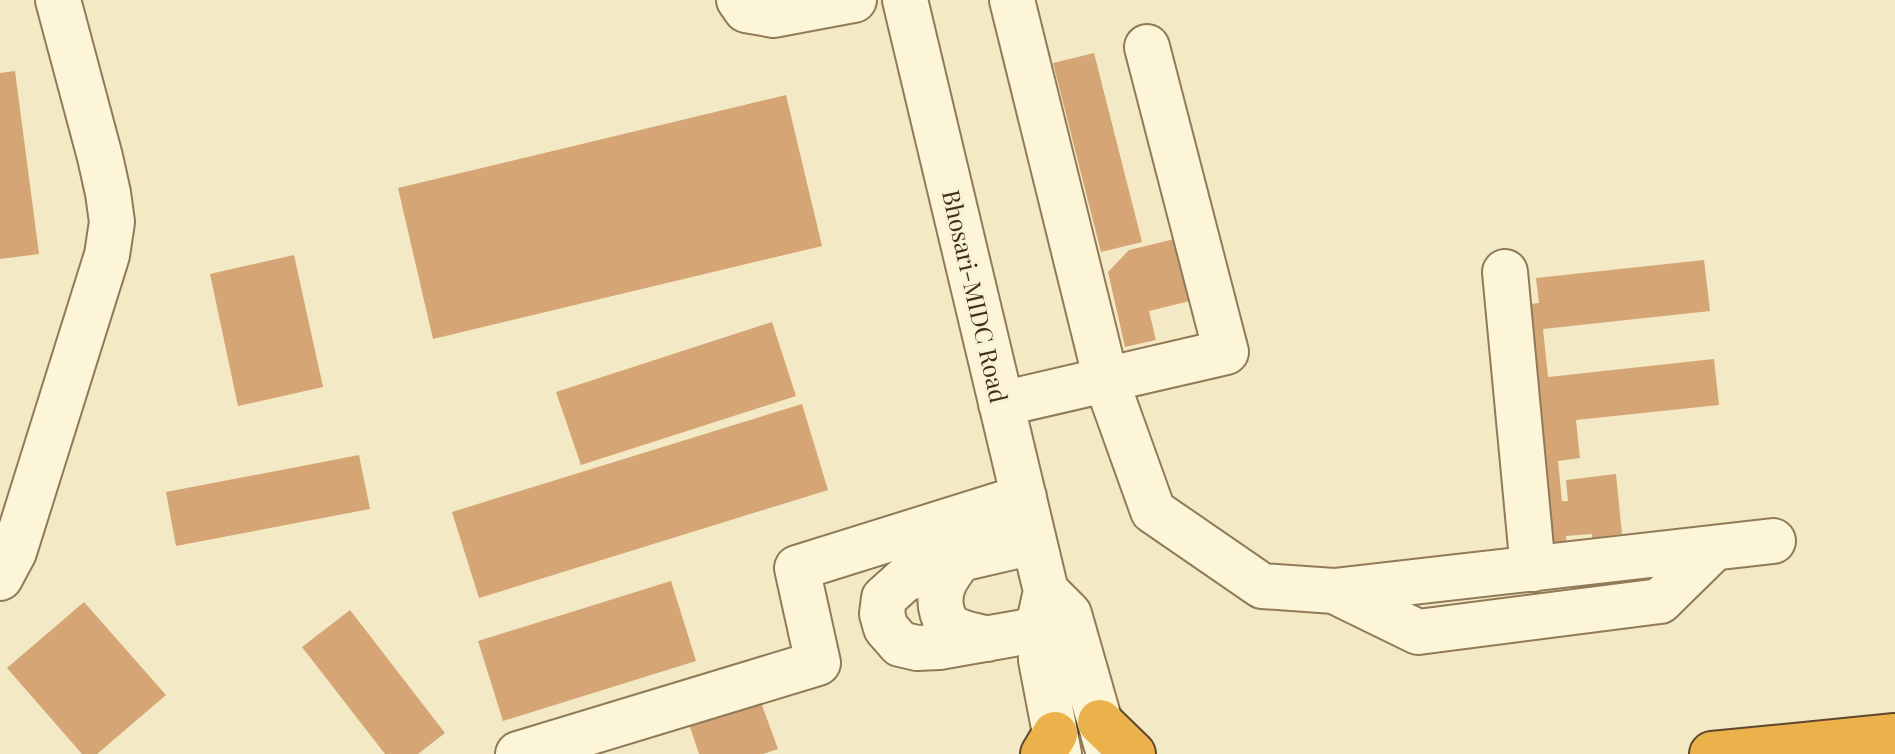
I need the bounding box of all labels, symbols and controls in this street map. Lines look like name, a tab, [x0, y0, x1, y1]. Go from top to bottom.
street label: Bhosari-MIDC Road	[936, 186, 1016, 406]

